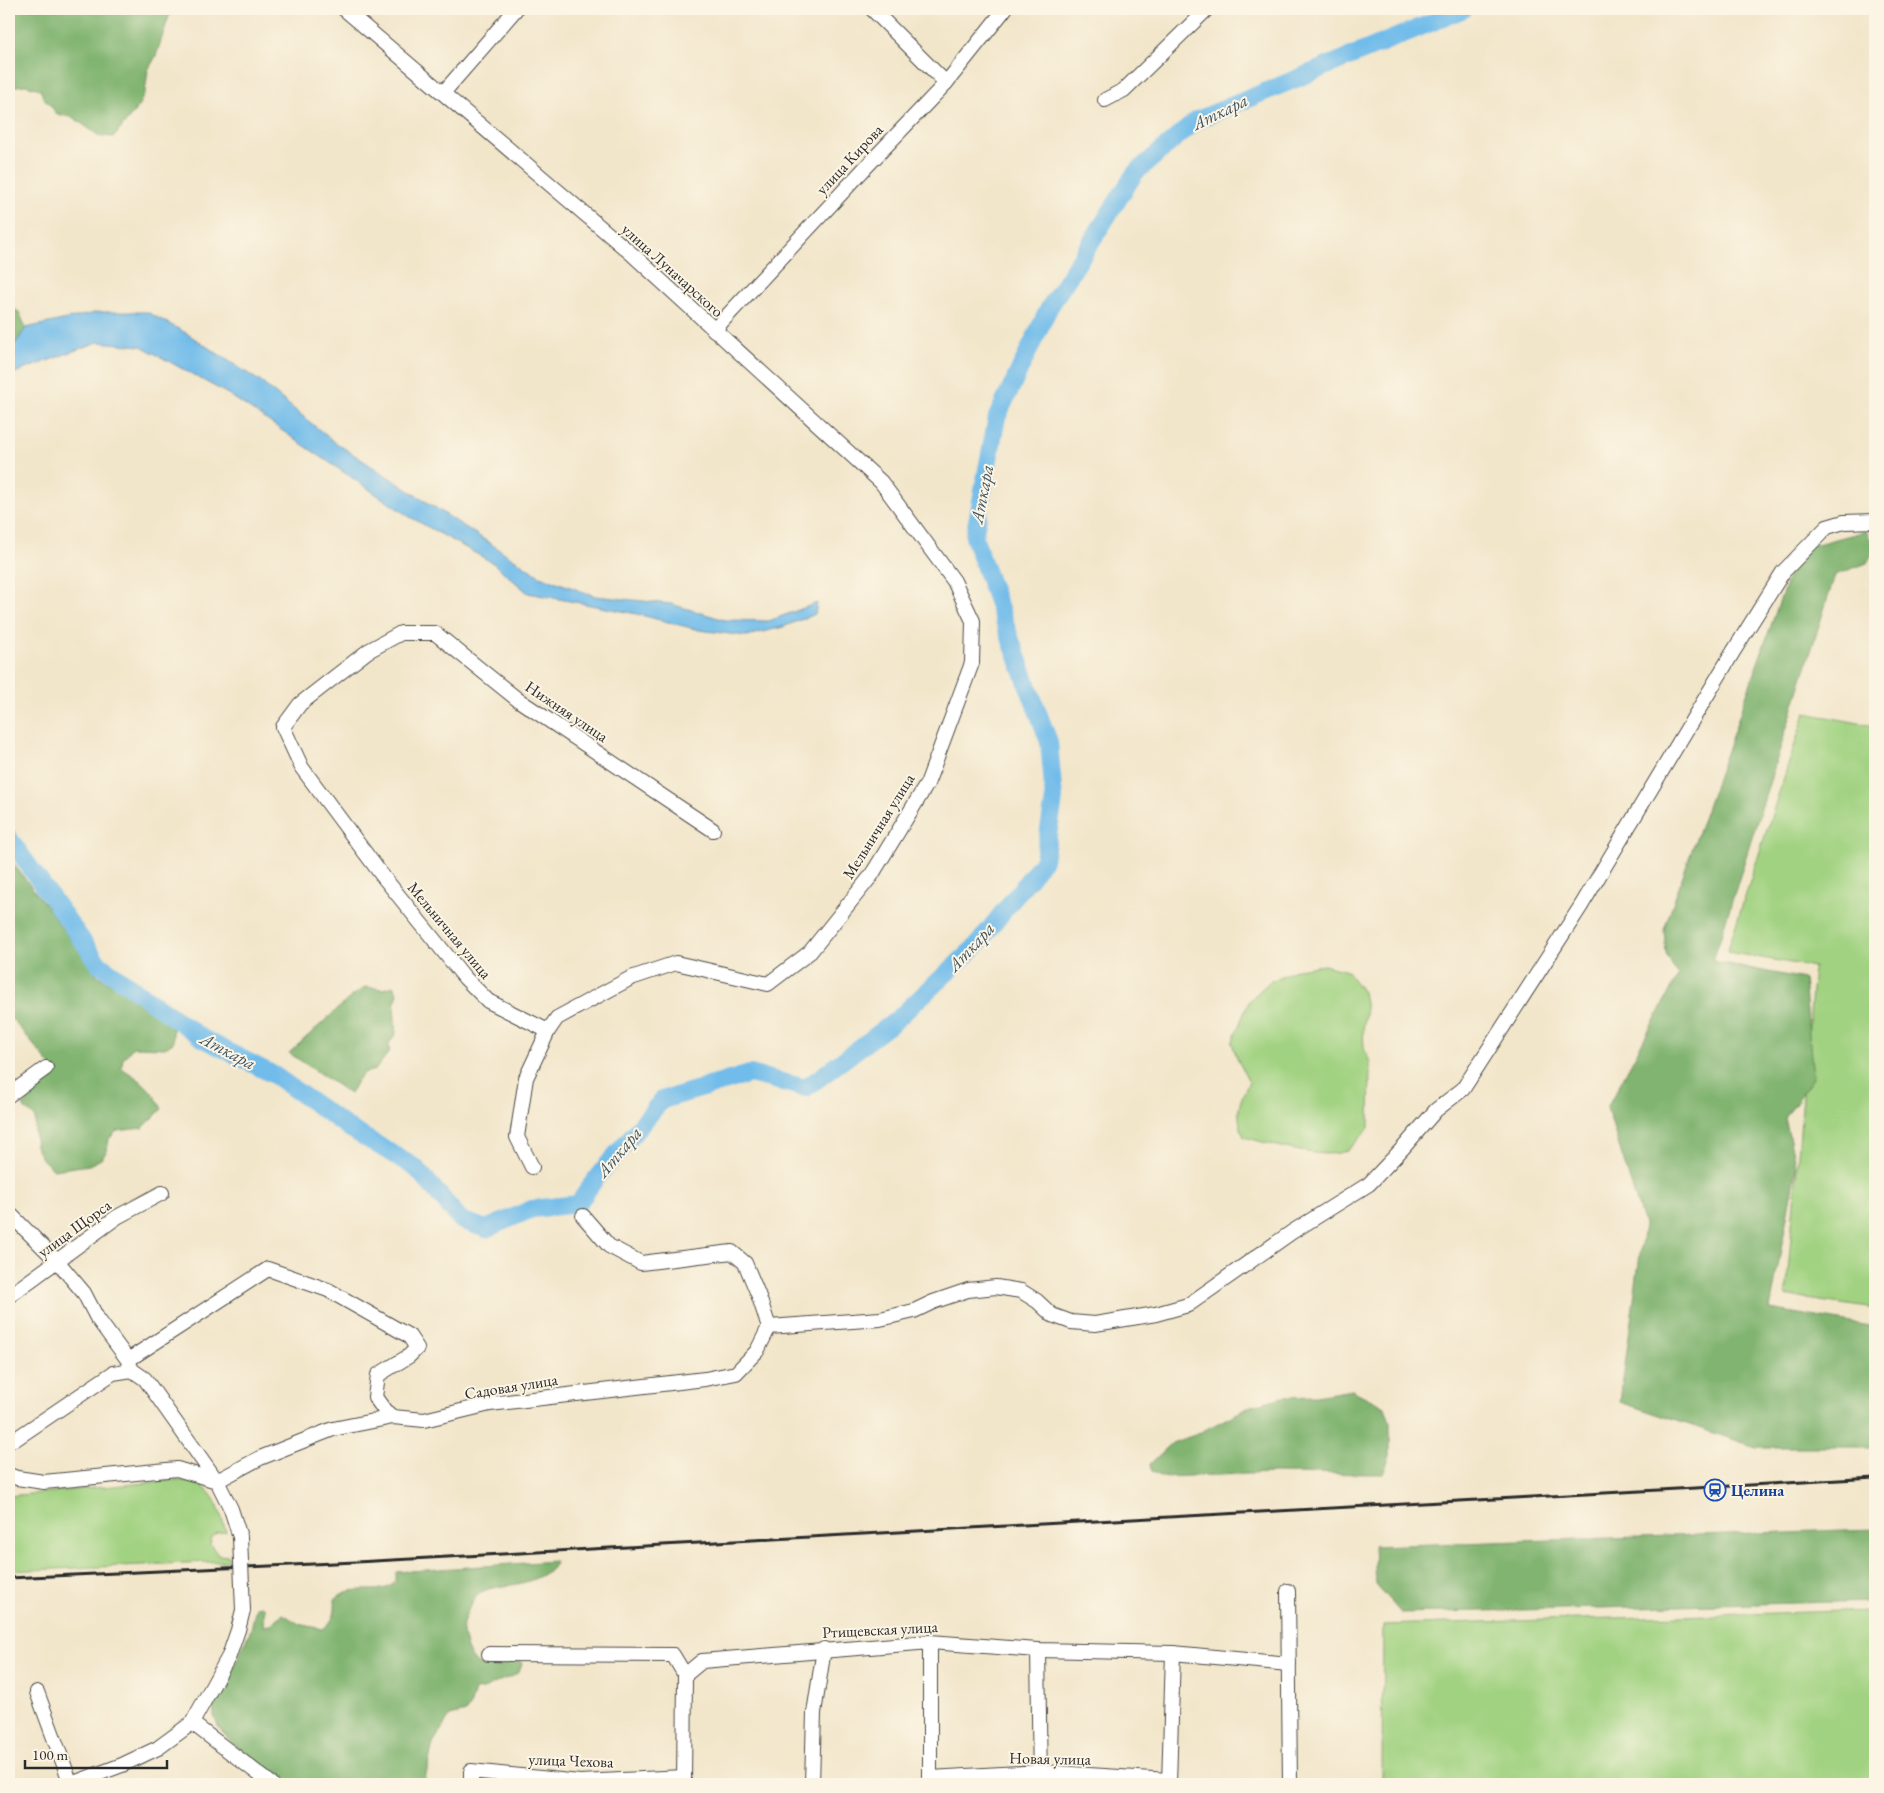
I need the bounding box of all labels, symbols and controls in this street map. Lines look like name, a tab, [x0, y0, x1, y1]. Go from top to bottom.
water label: Аткара	[1186, 88, 1252, 137]
street label: улица Кирова	[811, 119, 888, 199]
street label: улица Луначарского	[617, 219, 728, 322]
water label: Аткара	[964, 463, 999, 527]
street label: Нижняя улица	[521, 676, 613, 747]
street label: Мельничная улица	[838, 769, 920, 883]
street label: Мельничная улица	[403, 877, 497, 984]
water label: Аткара	[941, 917, 1000, 978]
water label: Аткара	[194, 1026, 260, 1076]
water label: Аткара	[589, 1122, 647, 1184]
street label: улица Щорса	[33, 1194, 116, 1262]
street label: Садовая улица	[463, 1369, 560, 1404]
station icon: Целина	[1703, 1478, 1727, 1502]
place label: Целина	[1731, 1480, 1785, 1501]
street label: Ртищевская улица	[822, 1616, 939, 1643]
scale bar	[25, 1738, 168, 1770]
text: 100 m	[32, 1745, 69, 1764]
street label: Новая улица	[1009, 1747, 1092, 1770]
street label: улица Чехова	[528, 1749, 614, 1772]

